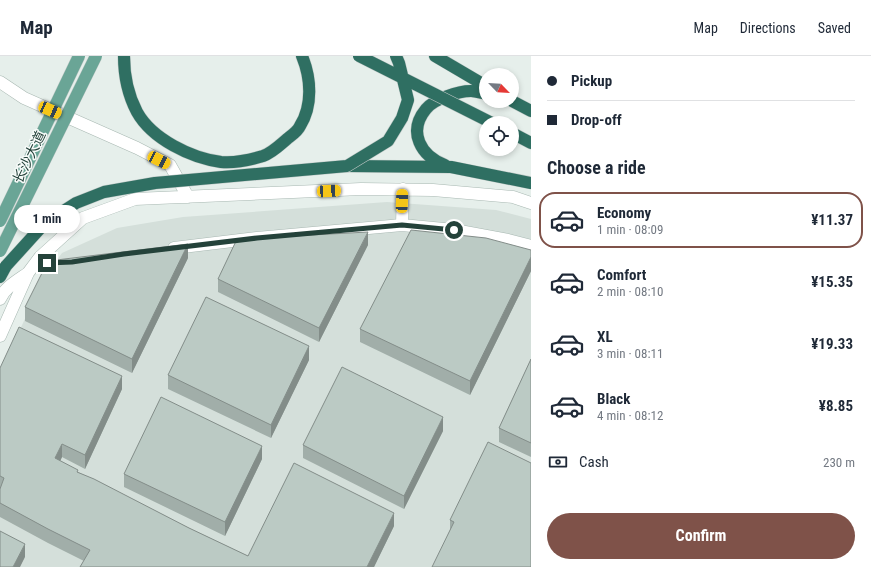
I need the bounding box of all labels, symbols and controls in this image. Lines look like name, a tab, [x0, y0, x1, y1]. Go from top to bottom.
text: Map	[20, 16, 53, 39]
text: Map	[694, 20, 718, 36]
text: Directions	[740, 20, 796, 36]
text: Saved	[818, 20, 851, 36]
north arrow	[479, 68, 519, 108]
map controls	[479, 68, 519, 156]
text: Pickup	[571, 72, 612, 90]
car	[37, 100, 63, 120]
text: Drop-off	[571, 111, 622, 129]
button: locate	[479, 116, 519, 156]
street label: 长沙大道	[10, 128, 48, 186]
car	[146, 149, 172, 171]
text: Choose a ride	[547, 157, 646, 178]
car	[317, 184, 341, 198]
car	[396, 189, 408, 213]
icon: car	[549, 202, 585, 238]
text: Economy	[597, 204, 651, 222]
callout: 1 min	[14, 205, 80, 233]
text: 1 min	[33, 211, 61, 226]
text: ¥11.37	[811, 211, 853, 229]
route start	[445, 221, 463, 239]
text: 1 min · 08:09	[597, 222, 663, 237]
route end	[38, 254, 56, 272]
icon: car	[549, 264, 585, 300]
text: Comfort	[597, 266, 646, 284]
text: ¥15.35	[811, 273, 853, 291]
text: 2 min · 08:10	[597, 284, 663, 299]
icon: car	[549, 326, 585, 362]
text: XL	[597, 328, 613, 346]
text: ¥19.33	[811, 335, 853, 353]
text: 3 min · 08:11	[597, 346, 663, 361]
icon: car	[549, 388, 585, 424]
text: Black	[597, 390, 630, 408]
text: ¥8.85	[819, 397, 853, 415]
text: 4 min · 08:12	[597, 408, 663, 423]
icon: cash	[547, 451, 569, 473]
text: Cash	[579, 453, 609, 471]
text: 230 m	[823, 455, 855, 470]
button: Confirm	[547, 513, 855, 559]

